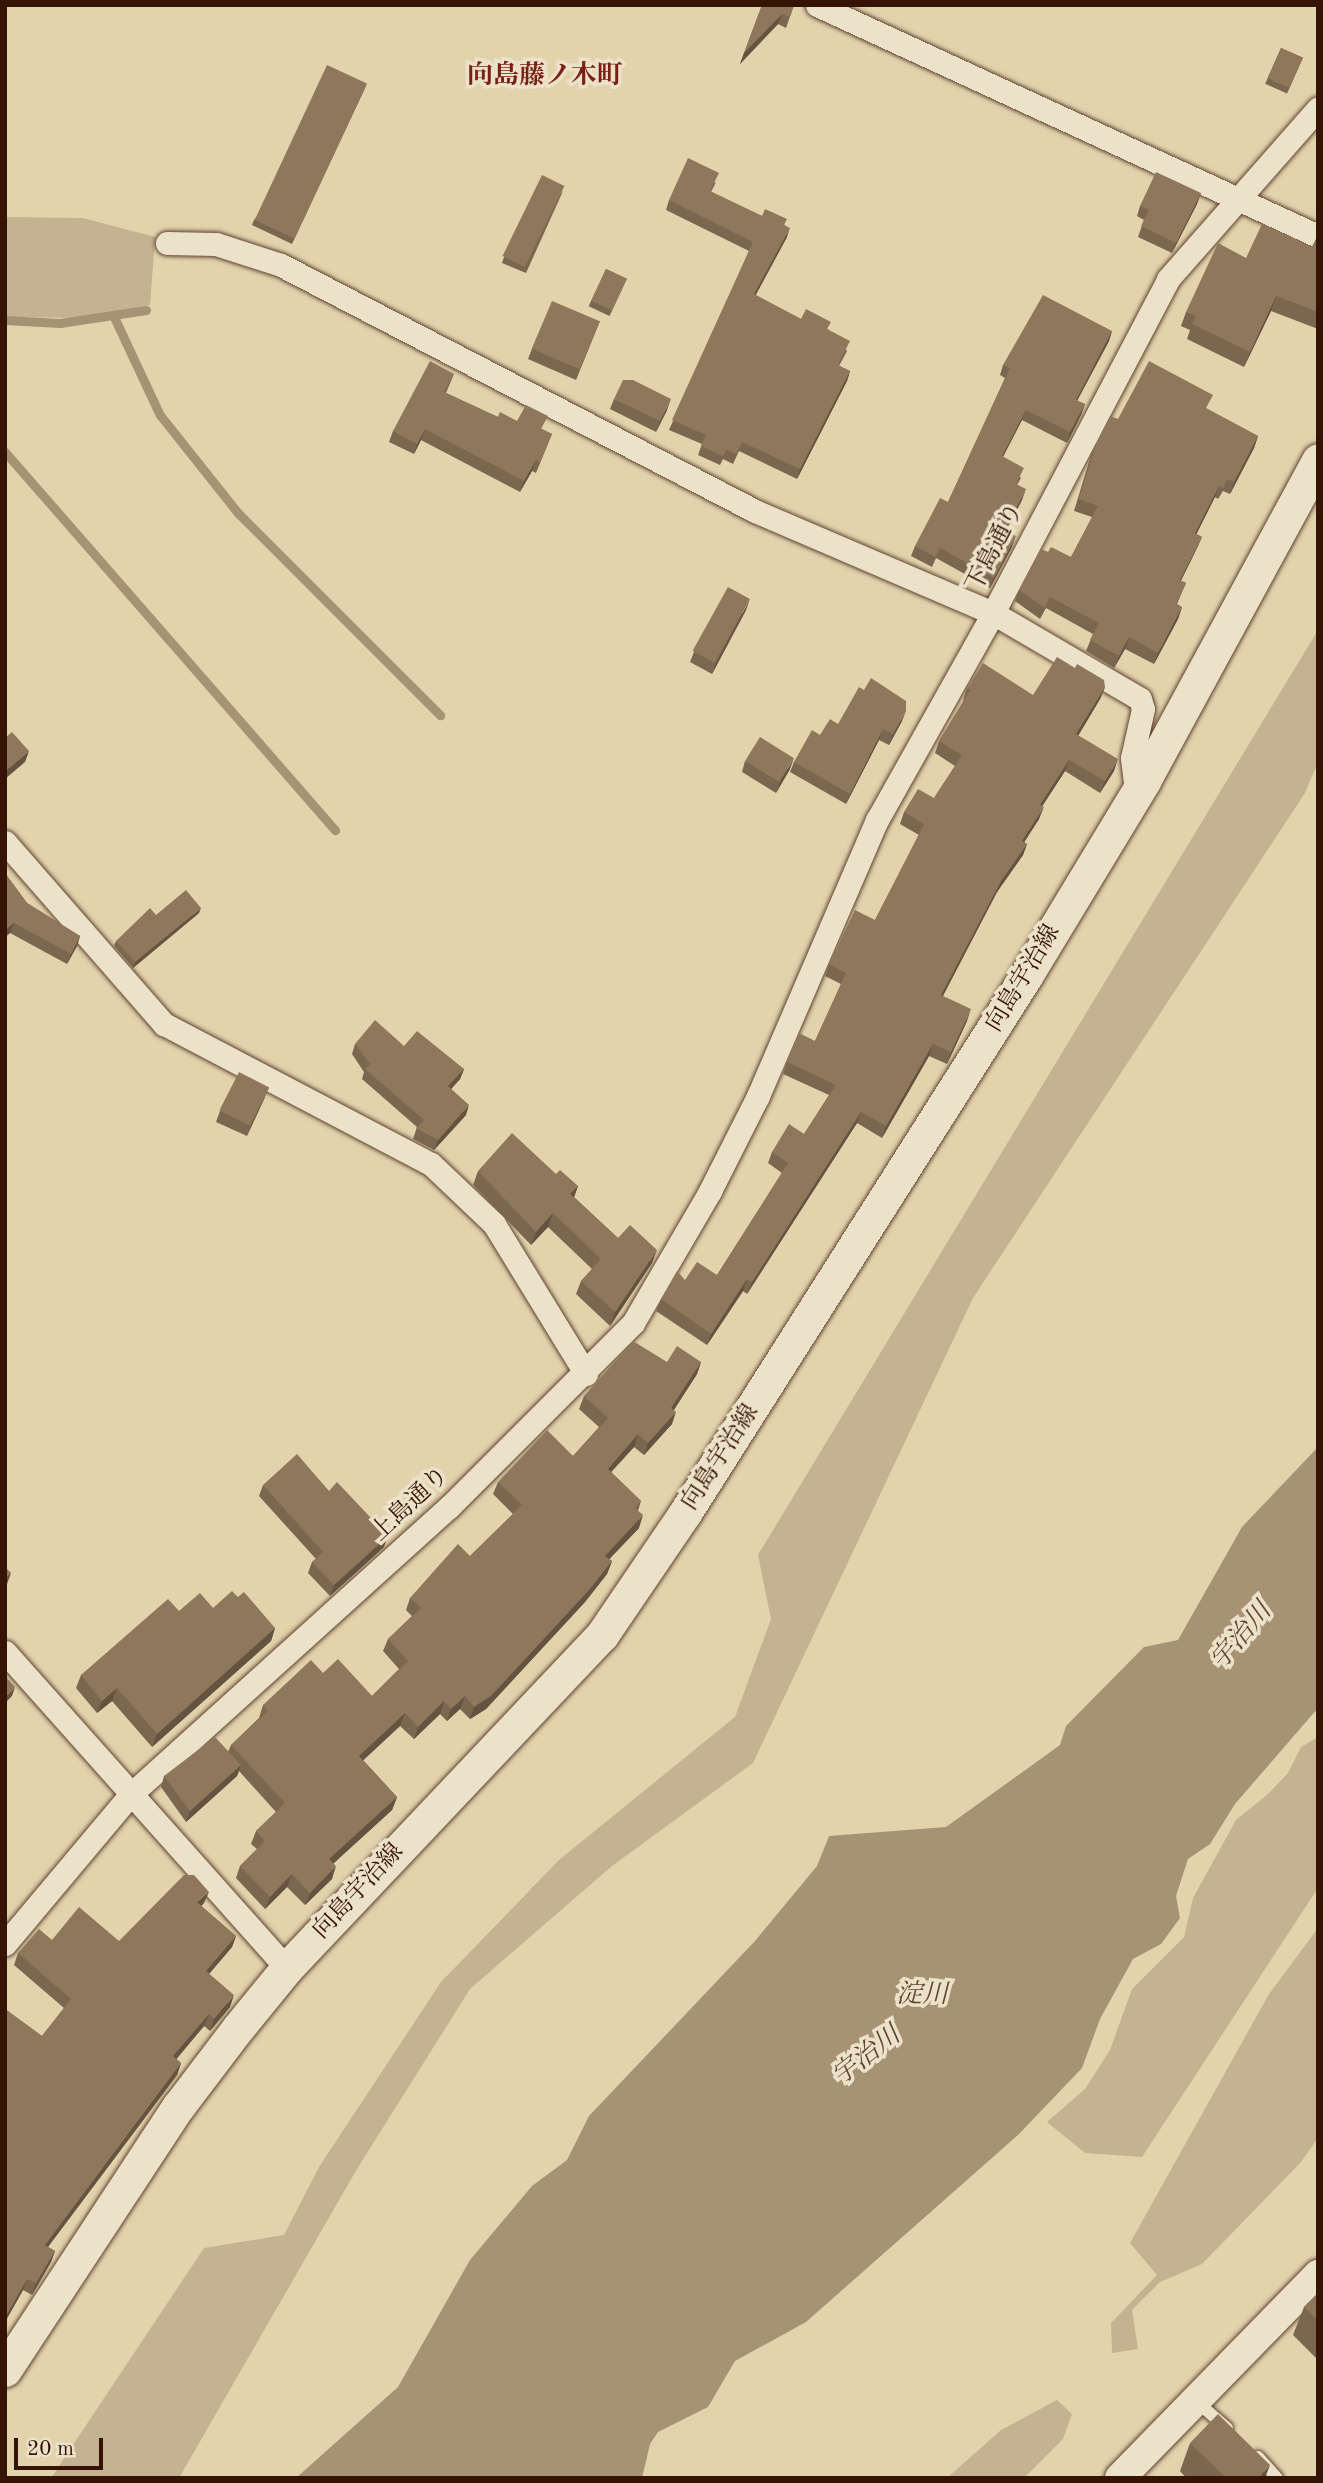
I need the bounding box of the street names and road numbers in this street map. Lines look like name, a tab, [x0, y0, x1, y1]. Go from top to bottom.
street label: 下島通り	[961, 499, 1031, 597]
street label: 向島宇治線	[981, 920, 1067, 1038]
street label: 向島宇治線	[676, 1400, 766, 1516]
street label: 上島通り	[366, 1462, 456, 1548]
street label: 向島宇治線	[308, 1838, 410, 1946]

